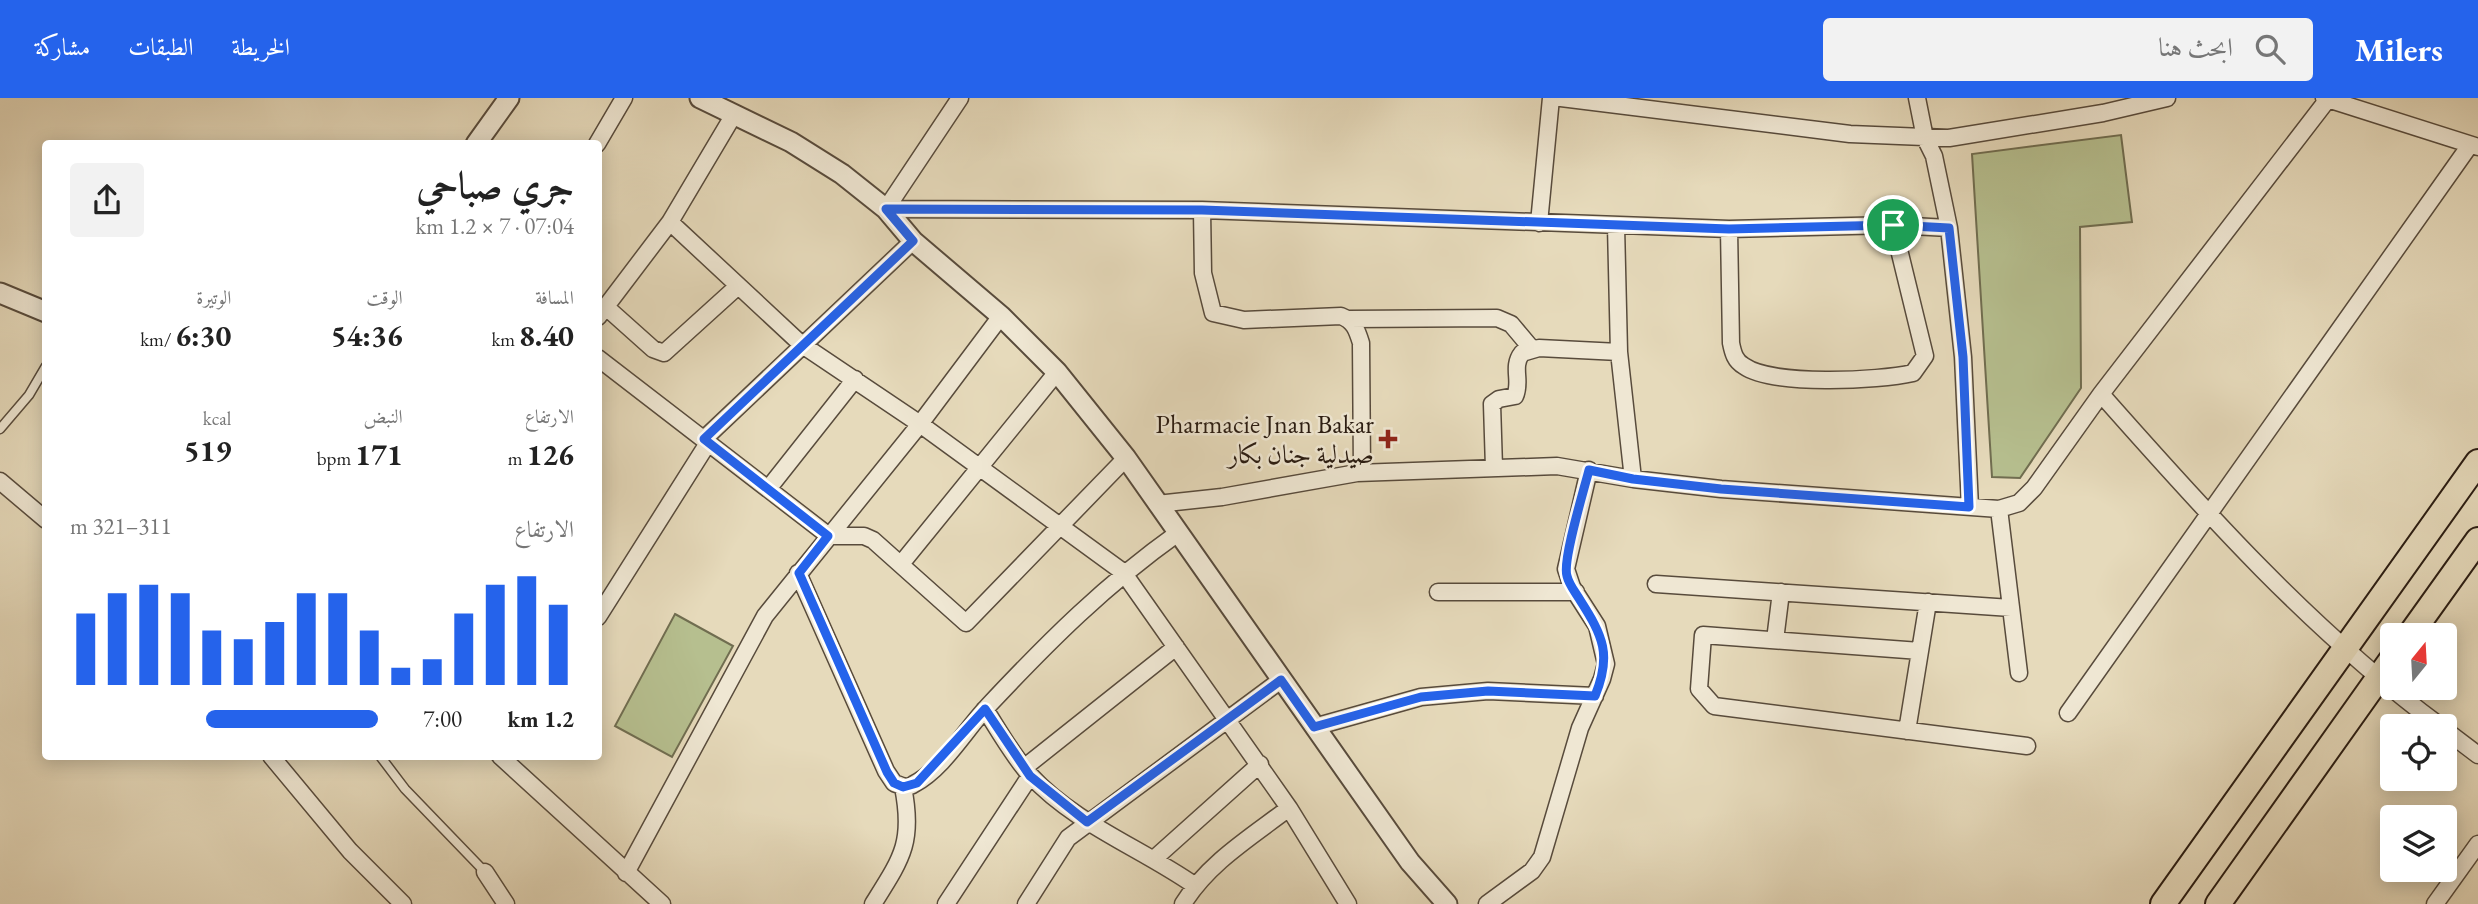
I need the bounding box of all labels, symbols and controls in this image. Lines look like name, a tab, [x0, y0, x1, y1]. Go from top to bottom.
search box	[1823, 18, 2313, 81]
text: Milers	[2355, 28, 2443, 71]
text: ابحث هنا	[2158, 30, 2233, 64]
icon: search	[2251, 30, 2289, 68]
text: مشاركة	[35, 31, 90, 62]
text: الطبقات	[128, 31, 194, 62]
text: الخريطة	[232, 31, 290, 62]
text: جري صباحي	[417, 160, 574, 209]
button: share	[70, 163, 144, 237]
pin	[1863, 195, 1923, 255]
icon: arrive	[1874, 206, 1912, 244]
text: 07:04 · 7 × 1.2 km	[416, 211, 574, 241]
text: الوتيرة	[196, 285, 231, 310]
text: الوقت	[366, 285, 403, 310]
text: المسافة	[535, 285, 574, 310]
text: 6:30	[175, 316, 231, 355]
text: 54:36	[331, 316, 403, 355]
text: 8.40	[519, 316, 574, 355]
text: /km	[140, 327, 175, 352]
text: km	[491, 327, 519, 352]
text: النبض	[364, 404, 403, 429]
text: الارتفاع	[525, 404, 574, 429]
text: kcal	[203, 406, 231, 431]
place label: Pharmacie Jnan Bakar صيدلية جنان بكار	[1156, 407, 1374, 471]
text: 519	[184, 431, 231, 470]
marker: Pharmacie Jnan Bakar صيدلية جنان بكار	[1380, 431, 1396, 447]
text: 171	[355, 435, 403, 474]
text: 126	[526, 435, 574, 474]
text: bpm	[317, 446, 355, 471]
text: m	[508, 446, 526, 471]
text: 311–321 m	[70, 511, 171, 541]
text: الارتفاع	[514, 514, 574, 544]
north arrow	[2380, 623, 2457, 700]
map controls	[2380, 623, 2457, 882]
text: 7:00	[423, 704, 462, 734]
text: 1.2 km	[507, 704, 574, 734]
button: locate	[2380, 714, 2457, 791]
button: layers	[2380, 805, 2457, 882]

